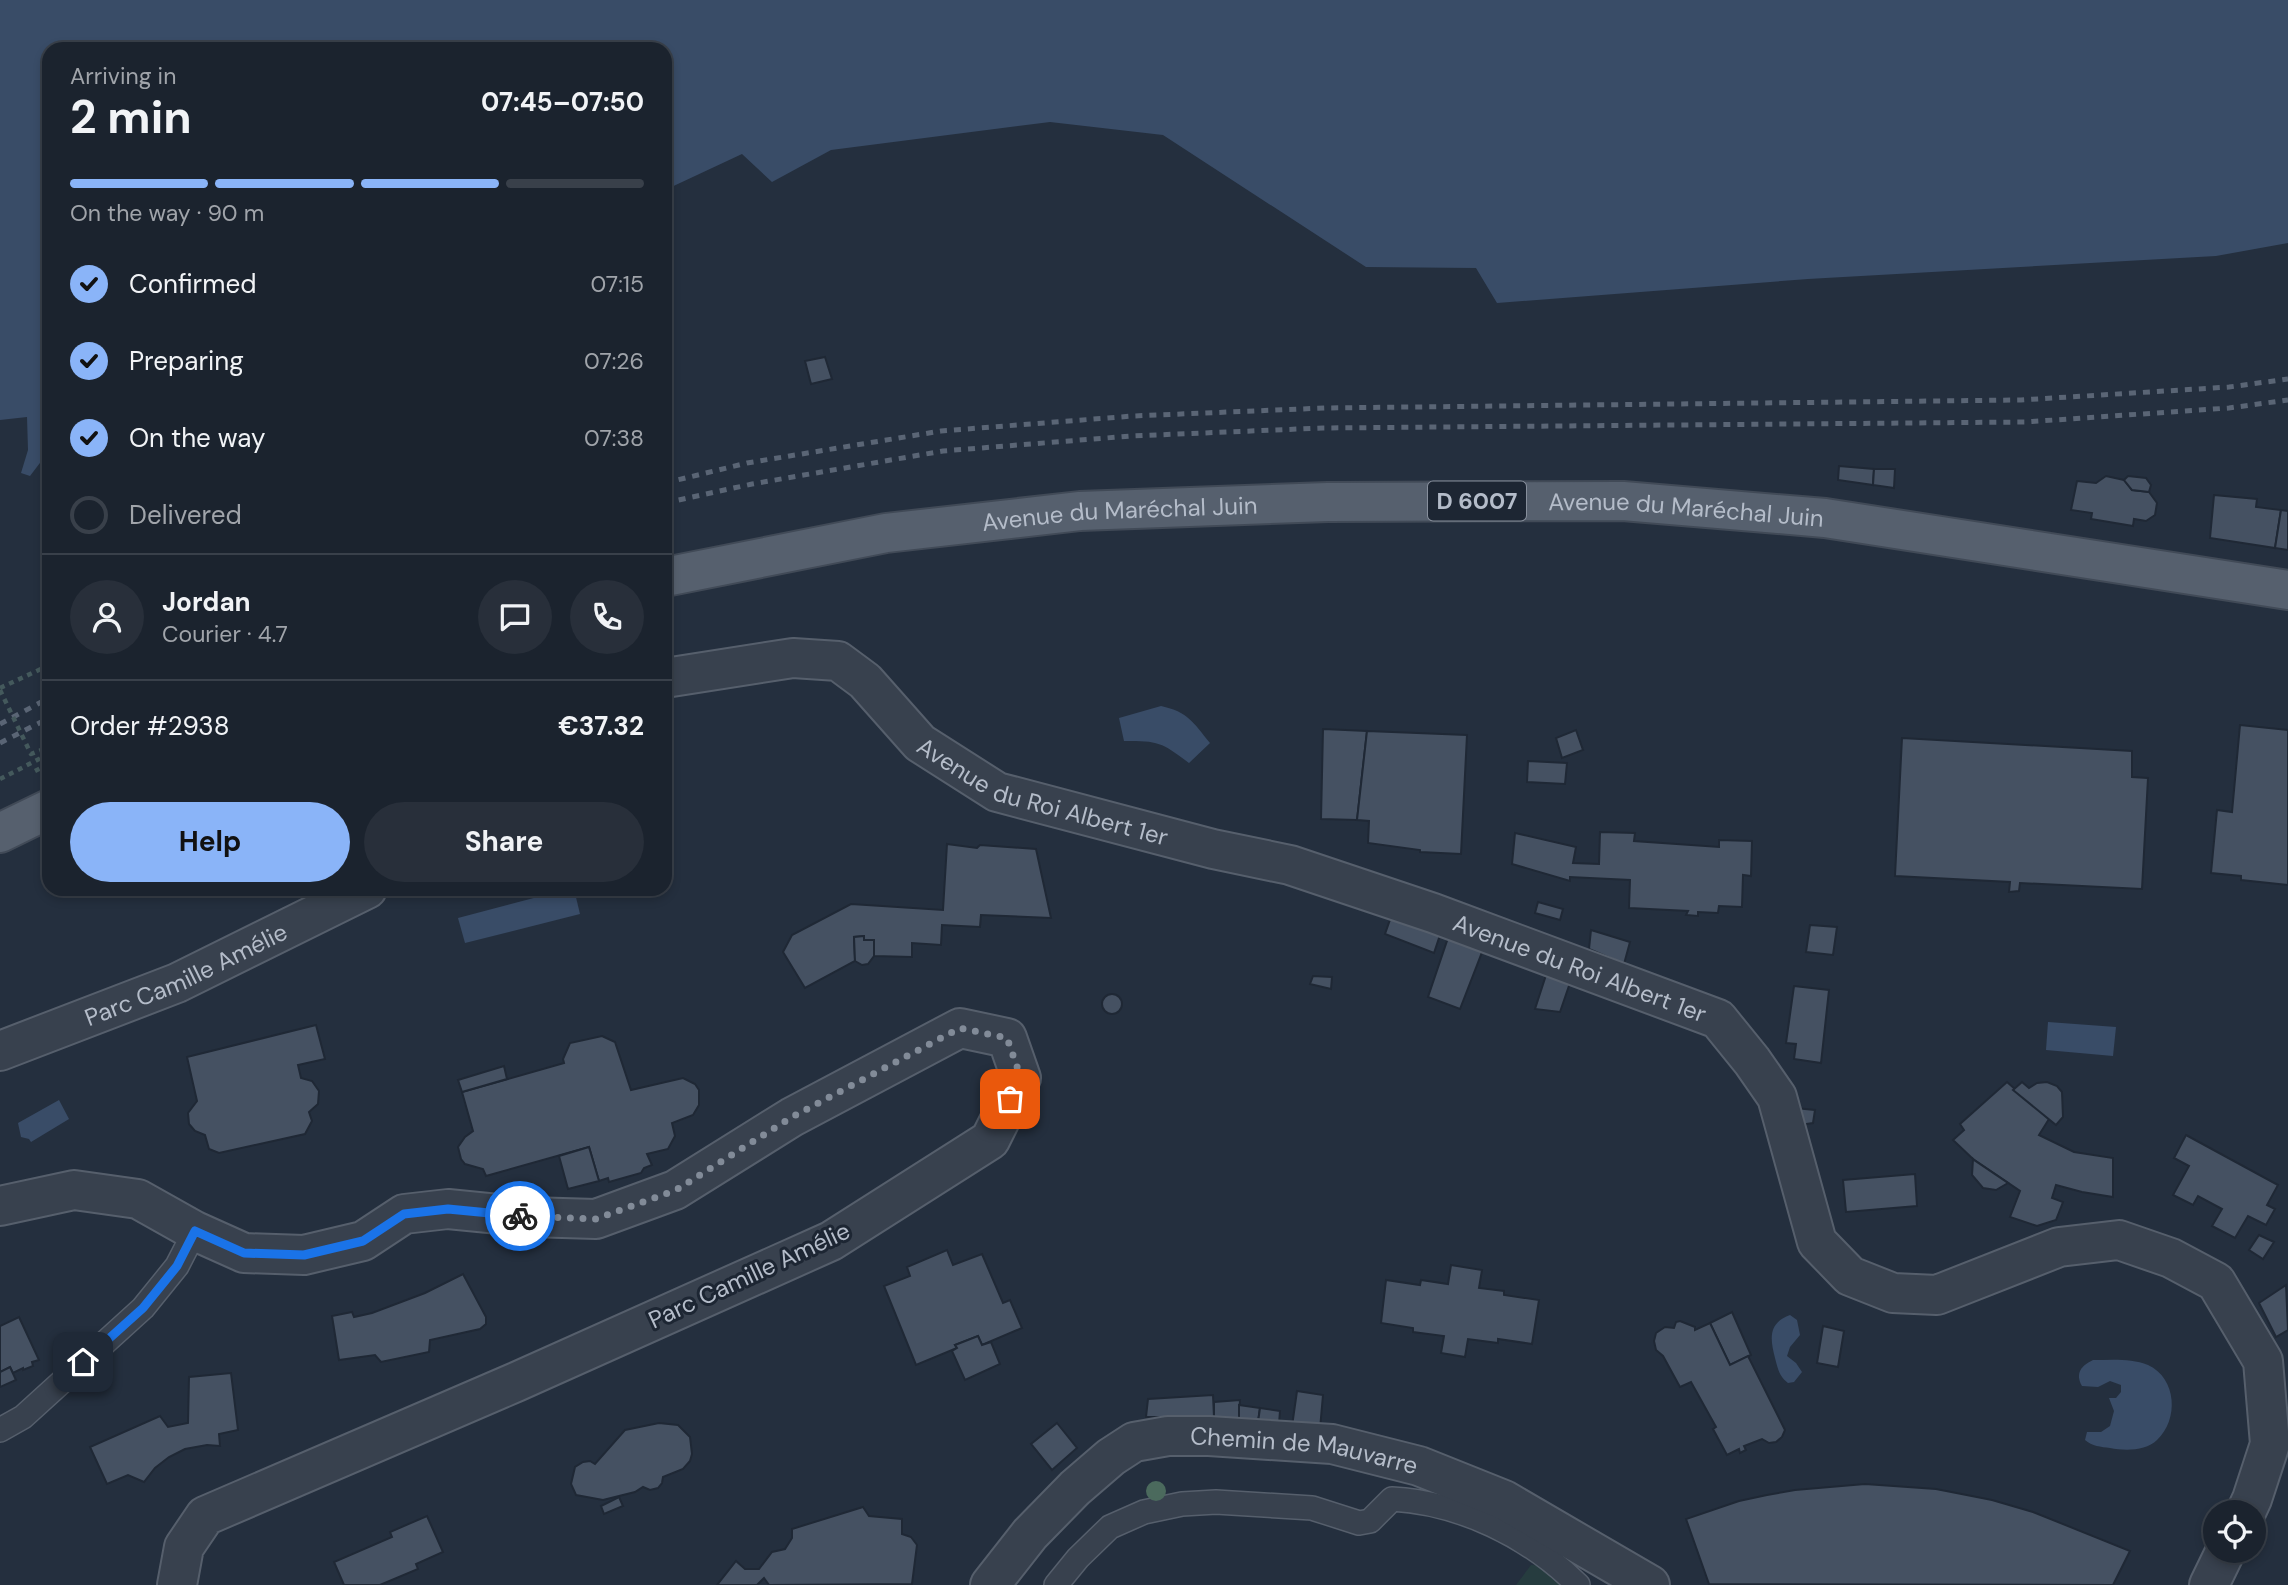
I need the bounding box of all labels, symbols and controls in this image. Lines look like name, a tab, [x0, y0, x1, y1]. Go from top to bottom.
text: Arriving in	[70, 61, 176, 91]
text: 07:45–07:50	[481, 85, 644, 119]
text: 2 min	[70, 87, 192, 147]
text: On the way · 90 m	[70, 198, 264, 228]
icon: check	[70, 265, 108, 303]
text: Confirmed	[129, 267, 256, 301]
text: 07:15	[590, 269, 644, 299]
icon: check	[70, 342, 108, 380]
text: Preparing	[129, 344, 244, 378]
text: 07:26	[584, 346, 644, 376]
icon: check	[70, 419, 108, 457]
text: On the way	[129, 421, 265, 455]
text: 07:38	[584, 423, 644, 453]
road number: D 6007	[1428, 481, 1526, 520]
street label: Avenue du Maréchal Juin	[1548, 485, 1825, 533]
street label: Avenue du Maréchal Juin	[980, 489, 1258, 538]
text: Delivered	[129, 498, 242, 532]
button: person	[70, 580, 144, 654]
button: chat	[478, 580, 552, 654]
button: phone	[570, 580, 644, 654]
text: Jordan	[162, 585, 251, 619]
text: Courier · 4.7	[162, 619, 288, 649]
text: Order #2938	[70, 709, 230, 743]
text: €37.32	[558, 709, 644, 743]
street label: Avenue du Roi Albert 1er	[912, 730, 1172, 852]
button: Help	[70, 802, 350, 882]
button: Share	[364, 802, 644, 882]
street label: Avenue du Roi Albert 1er	[1449, 906, 1711, 1029]
street label: Parc Camille Amélie	[80, 916, 292, 1033]
pin	[980, 1069, 1040, 1129]
icon: bag	[991, 1080, 1029, 1118]
courier	[485, 1181, 555, 1251]
icon: bike	[501, 1197, 539, 1235]
street label: Parc Camille Amélie	[643, 1215, 855, 1335]
pin	[53, 1332, 113, 1392]
icon: home	[64, 1343, 102, 1381]
street label: Chemin de Mauvarre	[1190, 1420, 1421, 1481]
map controls	[2203, 1500, 2266, 1563]
button: locate	[2203, 1500, 2266, 1563]

